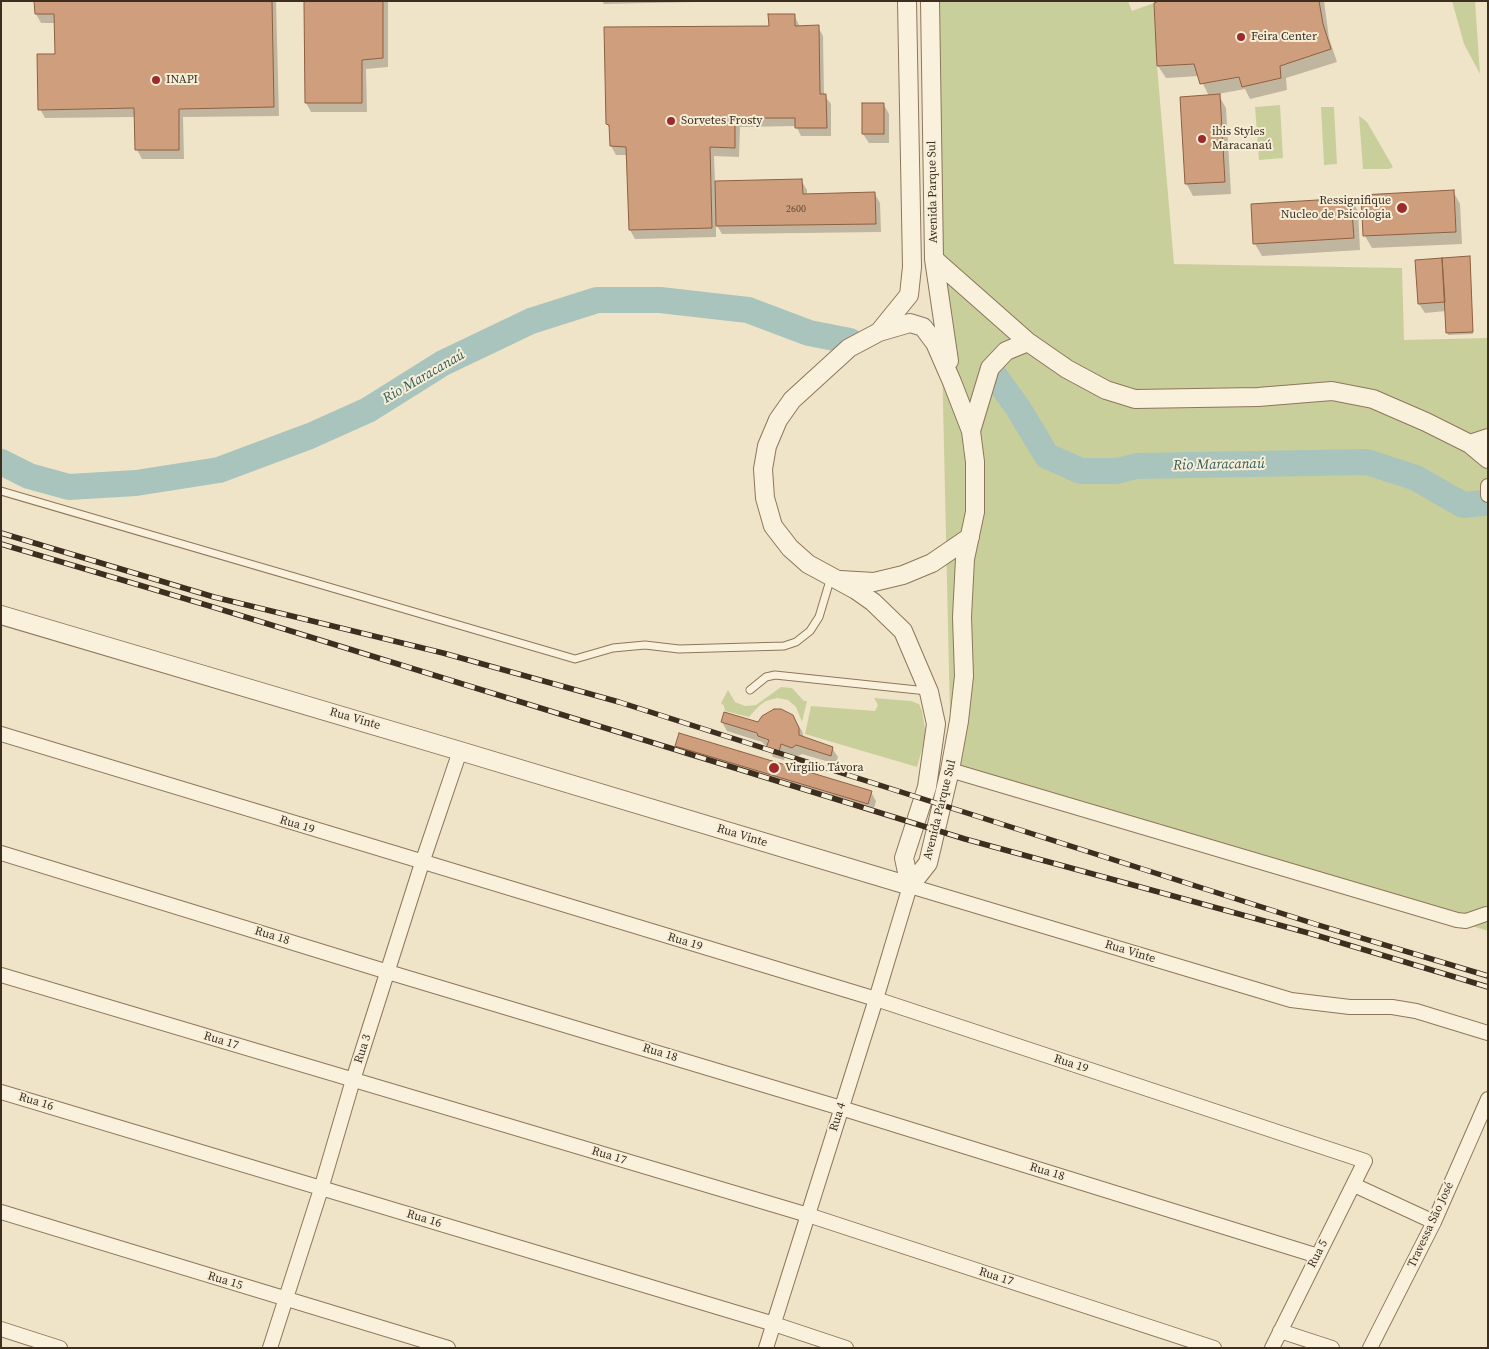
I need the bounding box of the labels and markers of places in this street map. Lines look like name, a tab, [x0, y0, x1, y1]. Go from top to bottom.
place label: Feira Center	[1251, 30, 1317, 44]
marker: Feira Center	[1235, 31, 1247, 43]
place label: INAPI	[166, 73, 198, 87]
marker: INAPI	[150, 74, 162, 86]
place label: Sorvetes Frosty	[681, 114, 762, 128]
marker: Sorvetes Frosty	[665, 115, 677, 127]
place label: ibis Styles Maracanaú	[1212, 125, 1272, 153]
marker: ibis Styles Maracanaú	[1196, 133, 1208, 145]
place label: Ressignifique Nucleo de Psicologia	[1281, 194, 1391, 222]
marker: Ressignifique Nucleo de Psicologia	[1395, 201, 1409, 215]
marker: Virgílio Távora	[767, 761, 781, 775]
place label: Virgílio Távora	[785, 761, 864, 775]

